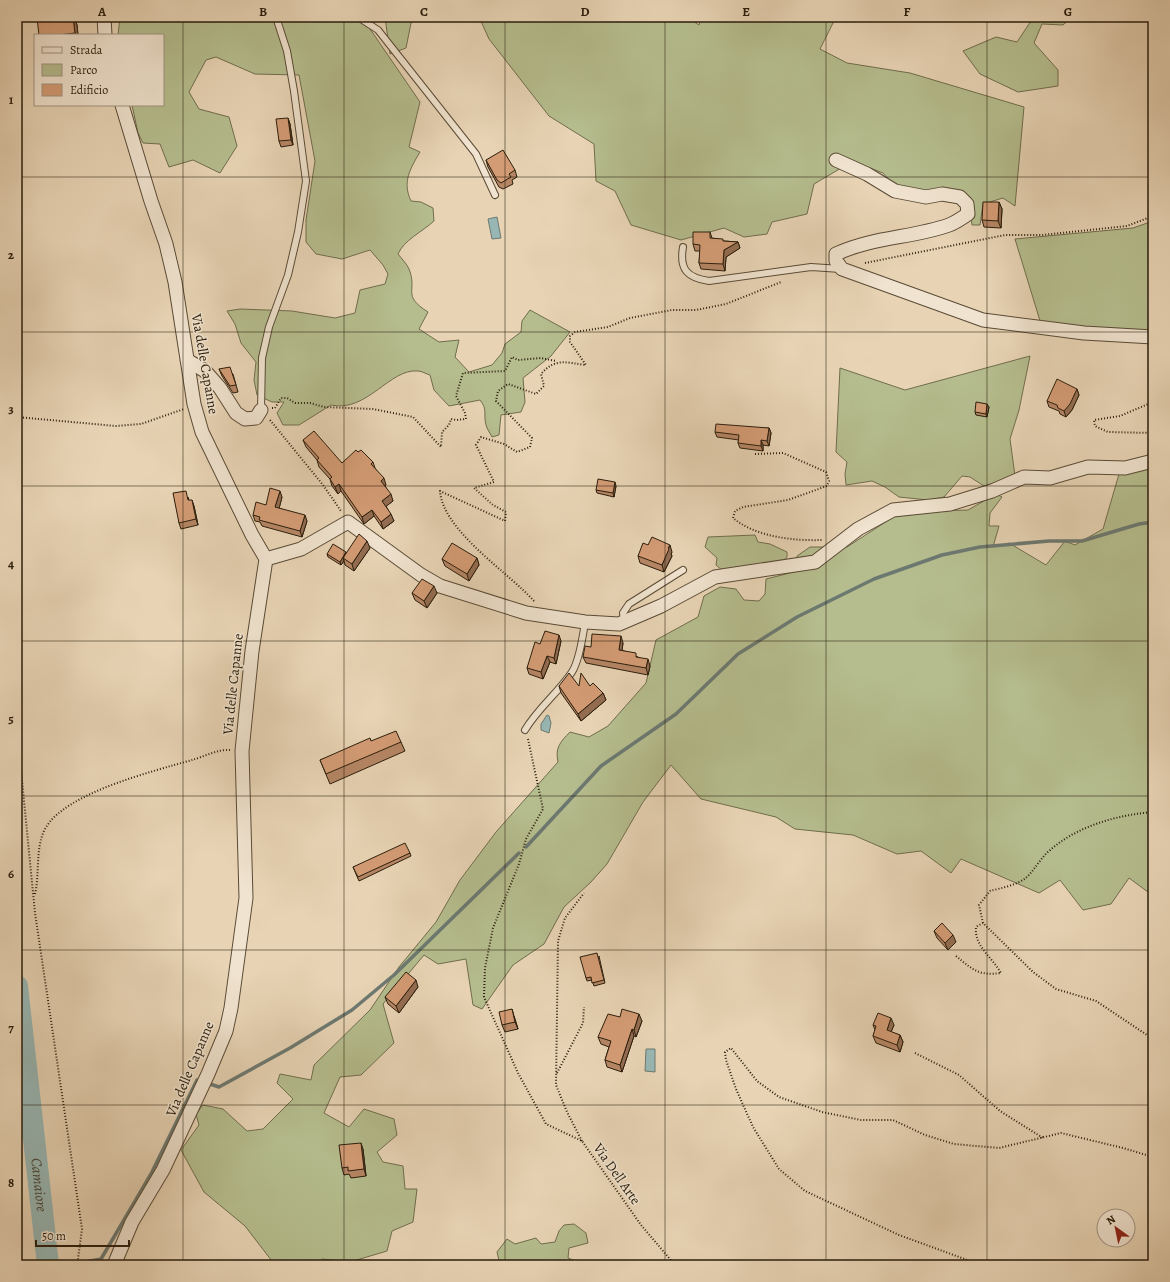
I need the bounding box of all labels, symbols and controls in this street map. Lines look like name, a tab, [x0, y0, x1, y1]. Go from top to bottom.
text: A	[97, 3, 107, 20]
text: B	[259, 3, 267, 20]
text: C	[420, 3, 428, 20]
text: D	[580, 3, 590, 20]
text: E	[742, 3, 750, 20]
text: F	[904, 3, 911, 20]
text: G	[1064, 3, 1072, 20]
legend	[34, 34, 164, 106]
text: Strada	[70, 42, 103, 58]
text: Parco	[70, 62, 97, 78]
text: Edificio	[70, 82, 108, 98]
text: 1	[9, 91, 14, 108]
text: 2	[8, 246, 15, 263]
street label: Via delle Capanne	[187, 311, 223, 416]
text: 3	[8, 400, 14, 417]
text: 4	[8, 555, 14, 572]
street label: Via delle Capanne	[218, 632, 248, 737]
text: 5	[8, 710, 14, 727]
text: 6	[8, 865, 14, 882]
street label: Via delle Capanne	[161, 1018, 219, 1120]
text: 7	[8, 1019, 14, 1036]
street label: Via Dell Arte	[588, 1139, 645, 1209]
water label: Camaiore	[26, 1157, 52, 1213]
text: 8	[8, 1174, 14, 1191]
north arrow	[1096, 1208, 1136, 1248]
text: N	[1103, 1212, 1118, 1229]
scale bar	[36, 1222, 129, 1248]
text: 50 m	[42, 1228, 66, 1244]

